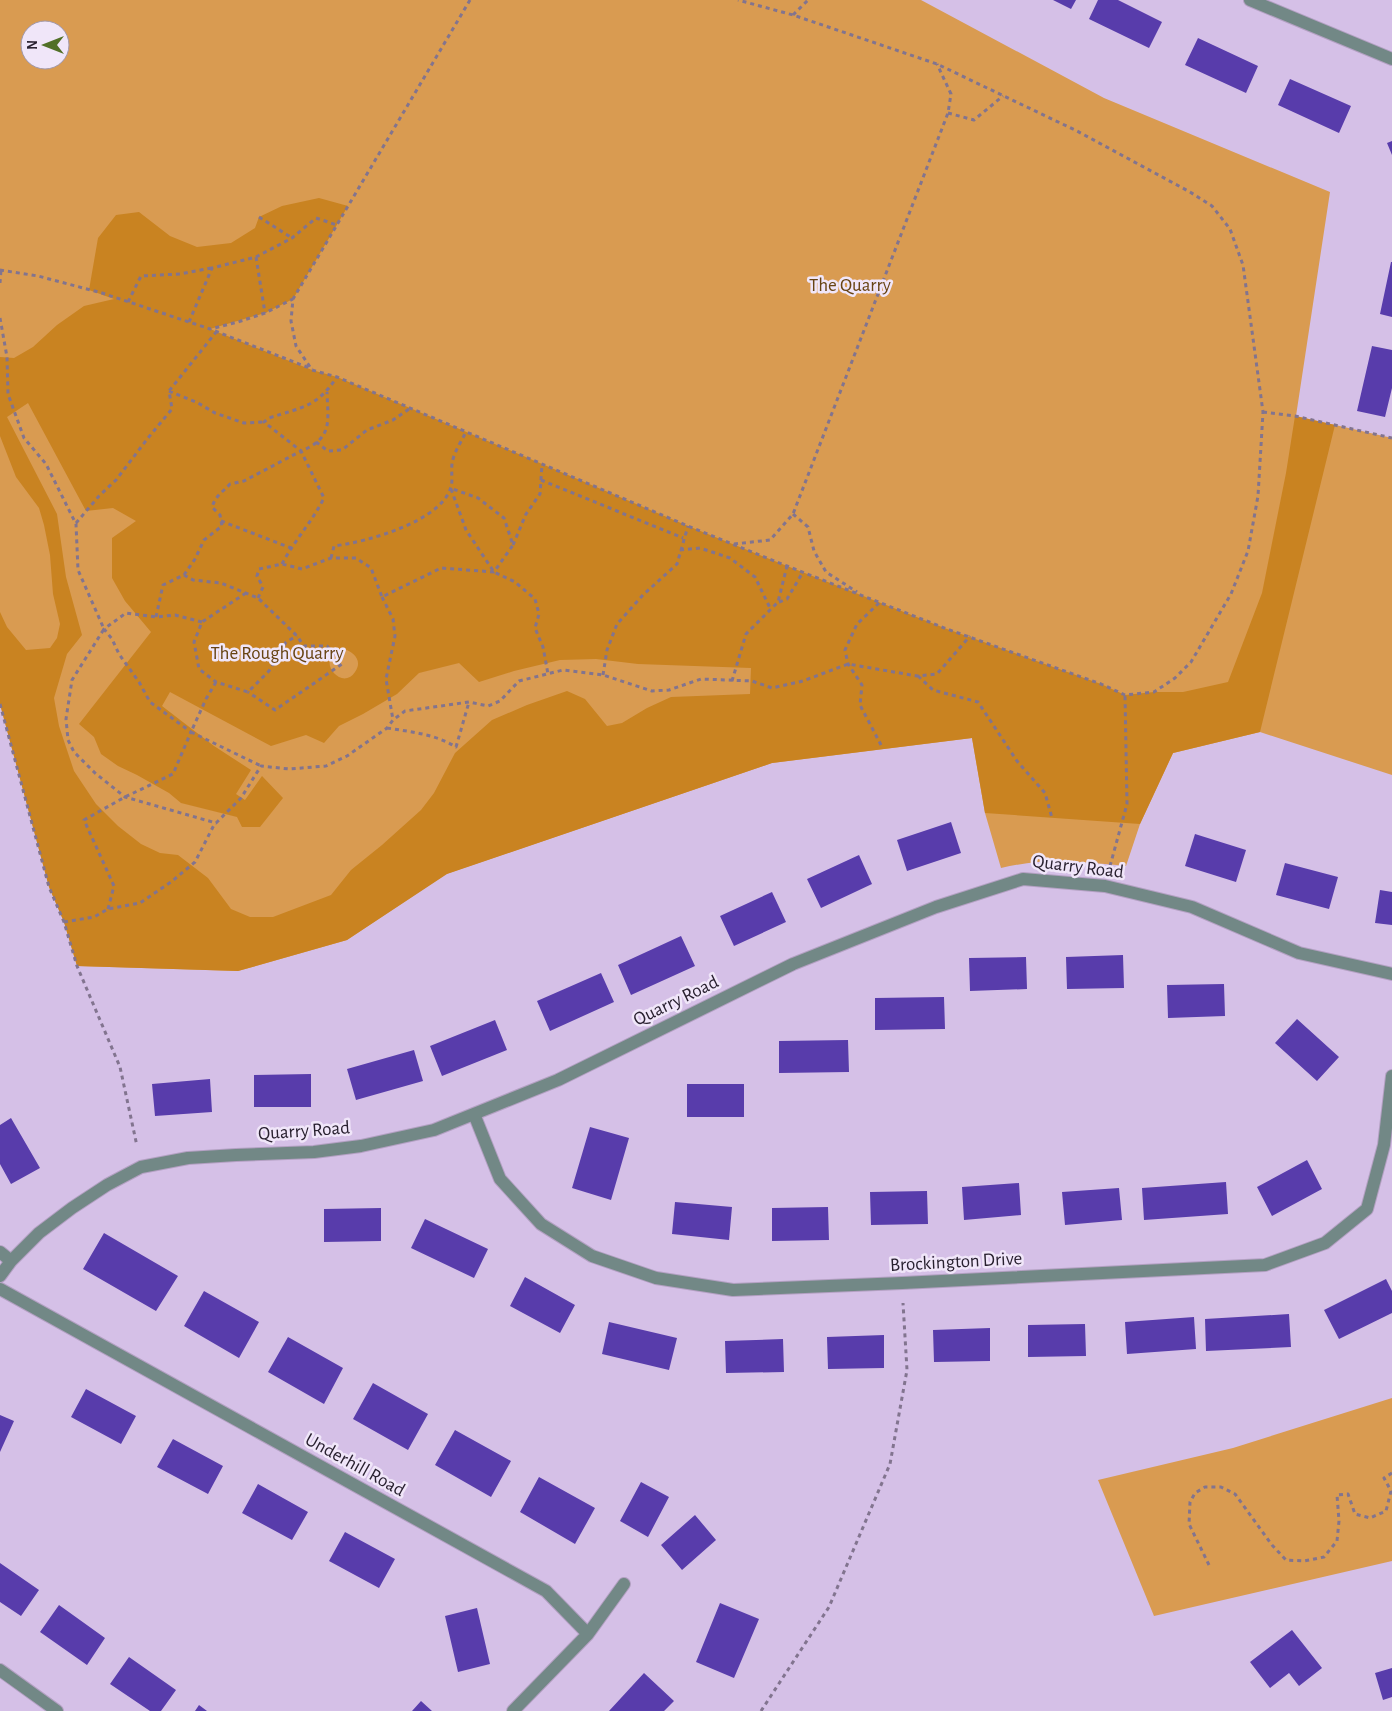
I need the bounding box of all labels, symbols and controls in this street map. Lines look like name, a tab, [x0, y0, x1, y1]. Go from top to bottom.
north arrow	[20, 20, 70, 70]
text: N	[26, 40, 40, 50]
park label: The Quarry	[809, 276, 891, 295]
park label: The Rough Quarry	[210, 644, 344, 663]
street label: Quarry Road	[1031, 852, 1125, 882]
street label: Quarry Road	[631, 972, 722, 1030]
street label: Quarry Road	[257, 1118, 351, 1144]
street label: Brockington Drive	[889, 1249, 1023, 1275]
street label: Underhill Road	[302, 1430, 408, 1500]

